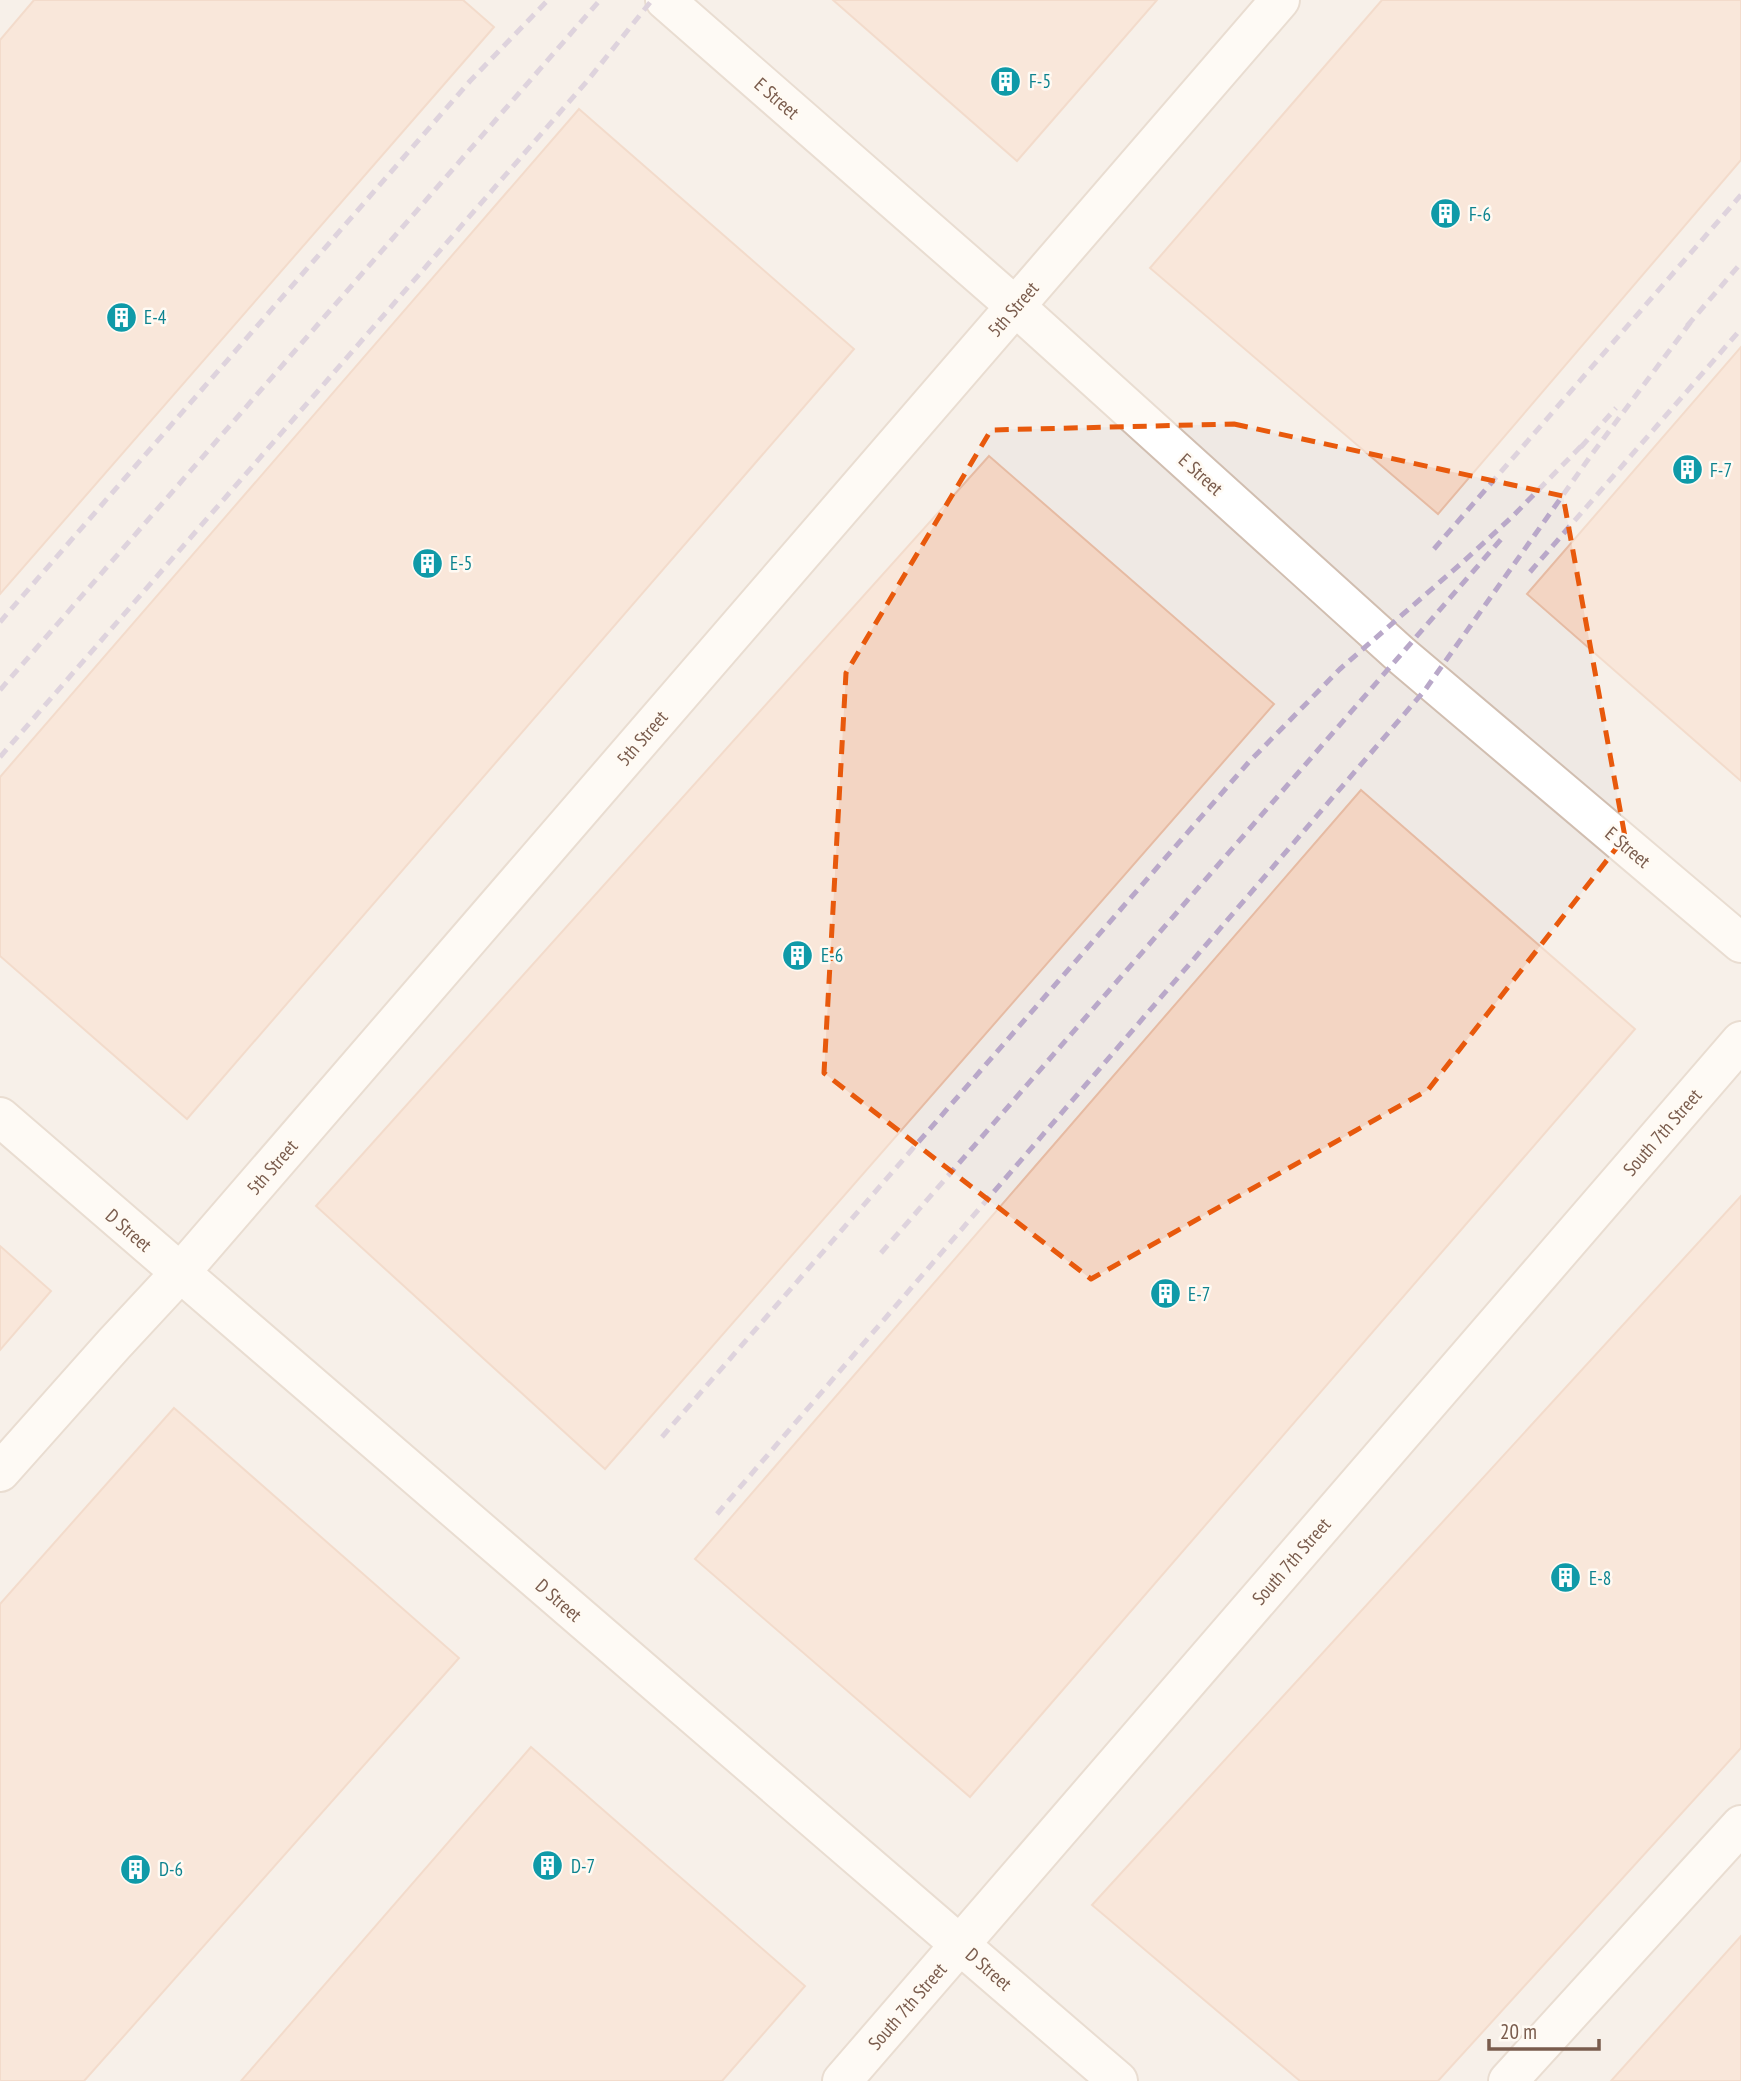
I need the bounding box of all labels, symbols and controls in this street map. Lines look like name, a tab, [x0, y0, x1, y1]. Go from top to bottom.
building icon: F-5	[989, 64, 1023, 98]
place label: F-5	[1029, 69, 1051, 93]
street label: E Street	[750, 72, 805, 124]
building icon: F-6	[1429, 197, 1463, 231]
place label: F-6	[1469, 202, 1491, 226]
street label: 5th Street	[982, 276, 1044, 342]
building icon: E-4	[104, 300, 138, 334]
place label: E-4	[144, 305, 167, 329]
street label: E Street	[1174, 448, 1229, 501]
building icon: F-7	[1670, 453, 1704, 487]
place label: F-7	[1710, 458, 1732, 482]
building icon: E-5	[410, 546, 444, 580]
place label: E-5	[450, 551, 472, 575]
street label: 5th Street	[611, 705, 673, 771]
street label: E Street	[1601, 821, 1656, 873]
building icon: E-6	[781, 938, 815, 972]
place label: E-6	[821, 943, 843, 967]
street label: South 7th Street	[1618, 1083, 1707, 1180]
street label: 5th Street	[241, 1134, 303, 1200]
street label: D Street	[101, 1203, 158, 1257]
building icon: E-7	[1148, 1277, 1182, 1311]
place label: E-7	[1188, 1282, 1210, 1306]
street label: South 7th Street	[1247, 1512, 1336, 1609]
building icon: E-8	[1549, 1561, 1583, 1595]
place label: E-8	[1589, 1566, 1611, 1590]
street label: D Street	[531, 1573, 588, 1627]
building icon: D-7	[531, 1849, 565, 1883]
building icon: D-6	[119, 1852, 153, 1886]
place label: D-7	[571, 1854, 595, 1878]
place label: D-6	[159, 1857, 183, 1881]
street label: D Street	[961, 1942, 1018, 1996]
street label: South 7th Street	[863, 1957, 952, 2054]
scale bar	[1489, 2008, 1599, 2052]
text: 20 m	[1500, 2018, 1537, 2045]

